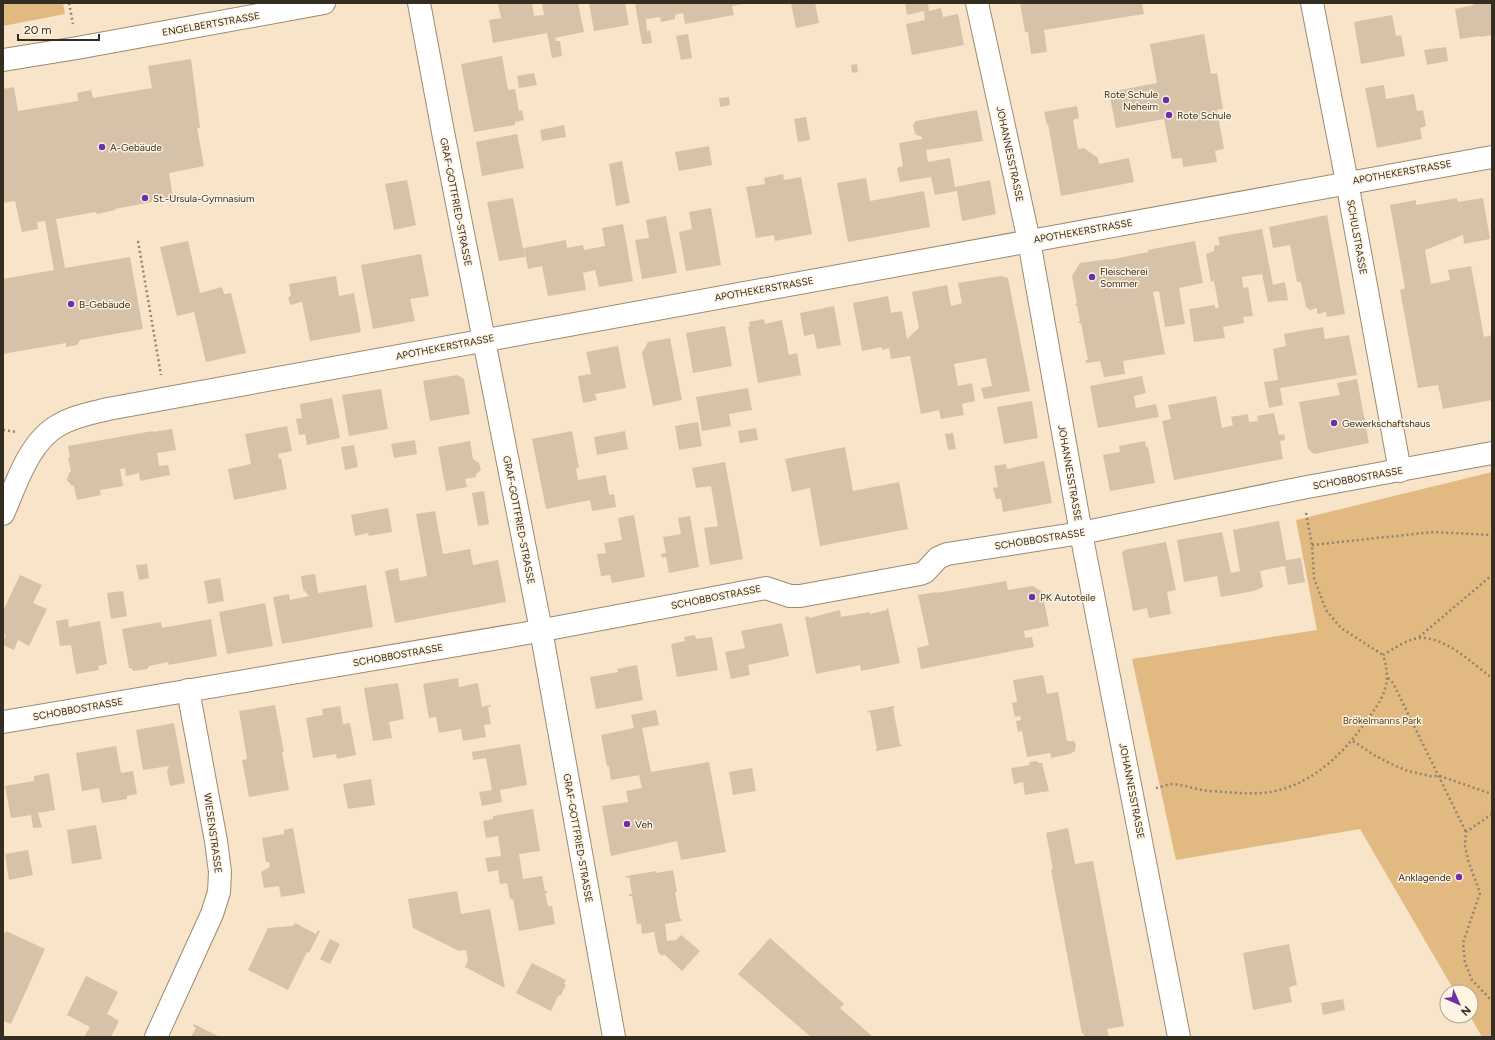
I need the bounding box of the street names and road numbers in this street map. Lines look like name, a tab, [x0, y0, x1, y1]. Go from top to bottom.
street label: ENGELBERTSTRASSE	[161, 9, 261, 39]
street label: JOHANNESSTRASSE	[993, 105, 1027, 203]
street label: GRAF-GOTTFRIED-STRASSE	[437, 137, 475, 268]
street label: APOTHEKERSTRASSE	[1351, 157, 1453, 187]
street label: SCHULSTRASSE	[1344, 198, 1370, 276]
street label: APOTHEKERSTRASSE	[1032, 216, 1134, 246]
street label: APOTHEKERSTRASSE	[713, 274, 815, 304]
street label: APOTHEKERSTRASSE	[394, 331, 496, 363]
street label: JOHANNESSTRASSE	[1055, 424, 1085, 522]
street label: GRAF-GOTTFRIED-STRASSE	[500, 455, 538, 586]
street label: SCHOBBOSTRASSE	[1312, 464, 1404, 492]
street label: SCHOBBOSTRASSE	[994, 525, 1086, 553]
street label: SCHOBBOSTRASSE	[670, 582, 762, 612]
street label: SCHOBBOSTRASSE	[352, 641, 444, 669]
street label: SCHOBBOSTRASSE	[32, 695, 124, 723]
street label: JOHANNESSTRASSE	[1116, 742, 1148, 840]
street label: GRAF-GOTTFRIED-STRASSE	[560, 772, 596, 904]
street label: WIESENSTRASSE	[201, 792, 225, 874]

